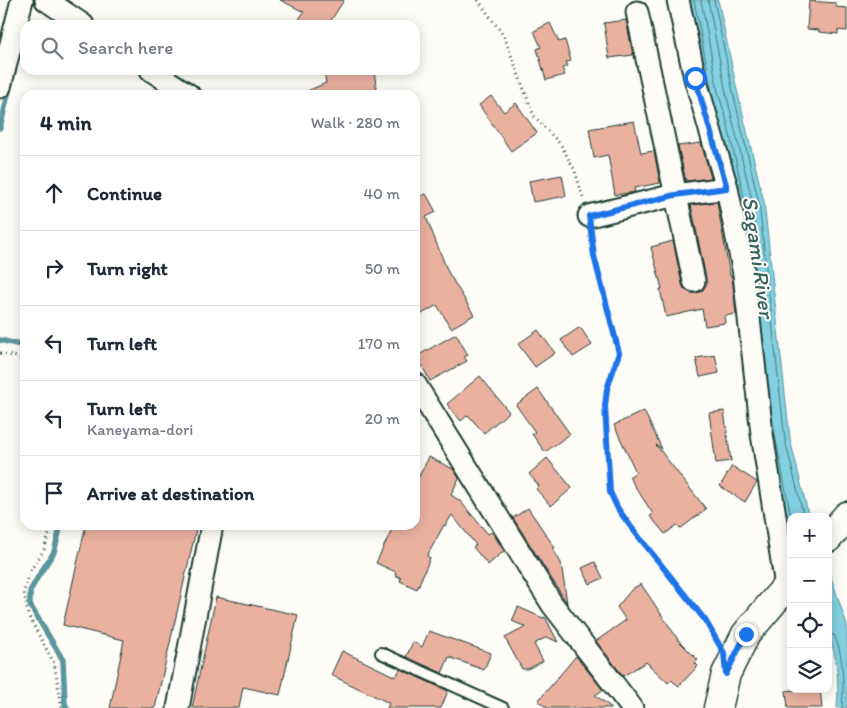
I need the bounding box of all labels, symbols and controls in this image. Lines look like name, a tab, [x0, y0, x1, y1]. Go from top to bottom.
search box	[20, 20, 420, 75]
icon: search	[38, 34, 66, 62]
text: Search here	[78, 36, 173, 59]
route start	[684, 67, 707, 90]
text: 4 min	[40, 110, 92, 135]
text: Walk · 280 m	[311, 113, 400, 132]
icon: ahead	[40, 179, 68, 207]
text: Continue	[87, 182, 162, 205]
text: 40 m	[363, 184, 400, 203]
water label: Sagami River	[737, 195, 781, 322]
icon: right	[40, 254, 68, 282]
text: Turn right	[87, 257, 168, 280]
text: 50 m	[365, 259, 400, 278]
icon: left	[40, 329, 68, 357]
text: Turn left	[87, 332, 157, 355]
text: 170 m	[358, 334, 400, 353]
text: Turn left	[87, 397, 157, 420]
icon: left	[40, 404, 68, 432]
text: 20 m	[365, 409, 400, 428]
text: Kaneyama-dori	[87, 420, 193, 439]
icon: arrive	[40, 479, 68, 507]
text: Arrive at destination	[87, 482, 254, 505]
map controls	[787, 513, 832, 693]
button: +	[787, 513, 832, 558]
button: −	[787, 558, 832, 603]
button: locate	[787, 603, 832, 648]
route end	[735, 623, 758, 646]
button: layers	[787, 648, 832, 693]

